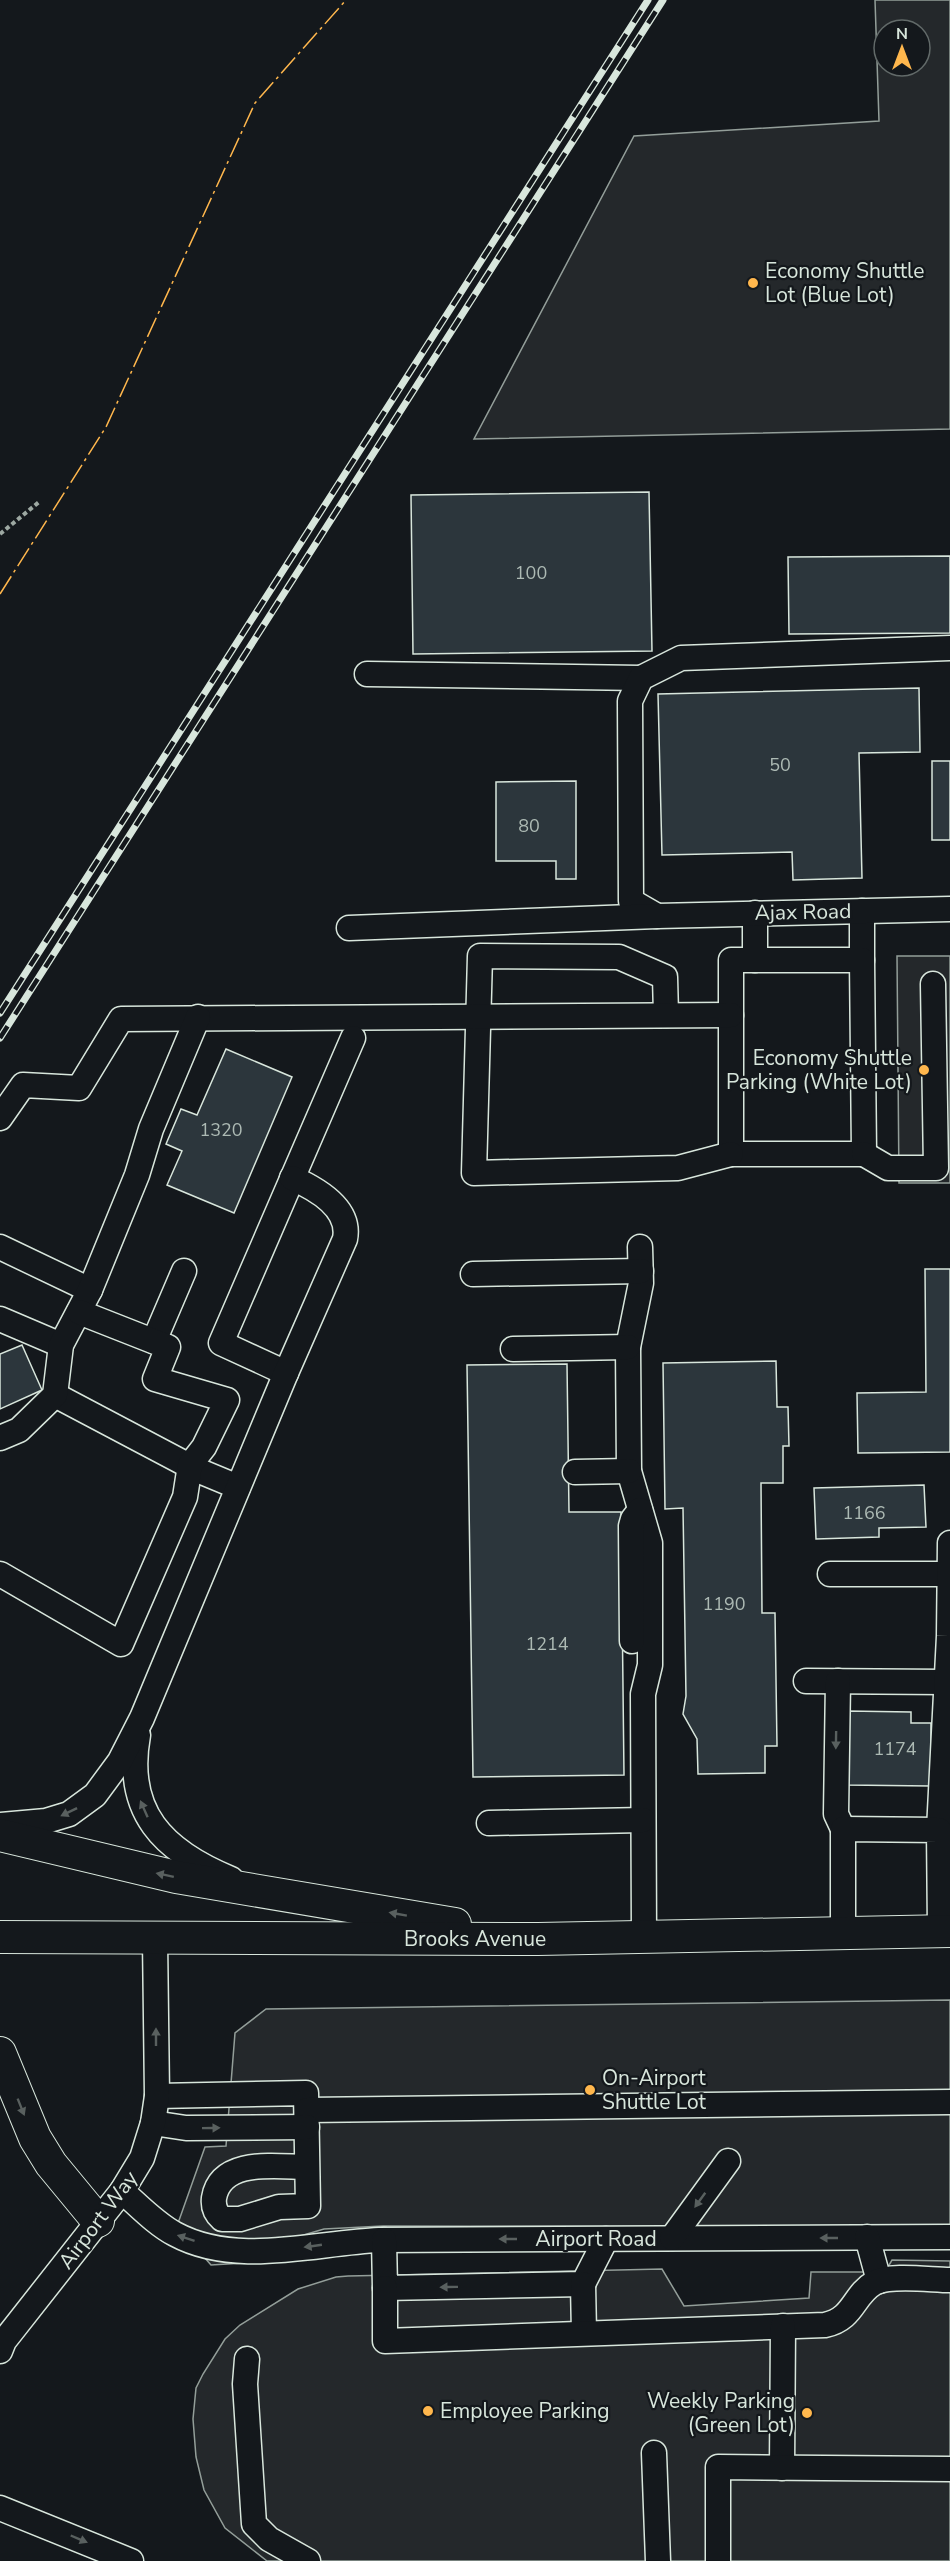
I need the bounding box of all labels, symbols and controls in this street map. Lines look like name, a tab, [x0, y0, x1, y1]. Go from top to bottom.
north arrow	[872, 18, 932, 78]
text: N	[896, 23, 908, 45]
place label: Economy Shuttle Lot (Blue Lot)	[765, 257, 924, 309]
marker: Economy Shuttle Lot (Blue Lot)	[746, 276, 760, 290]
house number: 100	[515, 561, 547, 585]
house number: 50	[769, 753, 791, 777]
house number: 80	[518, 814, 540, 838]
street label: Ajax Road	[754, 897, 852, 927]
place label: Economy Shuttle Parking (White Lot)	[726, 1044, 912, 1096]
marker: Economy Shuttle Parking (White Lot)	[917, 1063, 931, 1077]
house number: 1320	[199, 1118, 243, 1142]
house number: 1166	[842, 1501, 886, 1525]
house number: 1190	[702, 1592, 746, 1616]
house number: 1214	[525, 1632, 569, 1656]
one-way arrow	[832, 1730, 841, 1749]
house number: 1174	[873, 1737, 917, 1761]
one-way arrow	[139, 1799, 149, 1817]
one-way arrow	[61, 1808, 78, 1817]
one-way arrow	[155, 1869, 174, 1879]
one-way arrow	[389, 1909, 408, 1918]
street label: Brooks Avenue	[404, 1925, 546, 1953]
one-way arrow	[151, 2028, 161, 2047]
place label: On-Airport Shuttle Lot	[602, 2064, 707, 2116]
marker: On-Airport Shuttle Lot	[583, 2083, 597, 2097]
one-way arrow	[17, 2098, 26, 2116]
one-way arrow	[201, 2123, 220, 2133]
street label: Airport Way	[52, 2165, 144, 2275]
one-way arrow	[694, 2191, 706, 2207]
street label: Airport Road	[535, 2225, 657, 2253]
one-way arrow	[177, 2233, 195, 2242]
one-way arrow	[819, 2233, 838, 2242]
one-way arrow	[498, 2234, 517, 2244]
one-way arrow	[303, 2242, 322, 2251]
one-way arrow	[440, 2282, 459, 2291]
place label: Weekly Parking (Green Lot)	[647, 2387, 795, 2439]
place label: Employee Parking	[440, 2397, 610, 2425]
marker: Employee Parking	[421, 2404, 435, 2418]
marker: Weekly Parking (Green Lot)	[800, 2406, 814, 2420]
one-way arrow	[70, 2534, 88, 2544]

